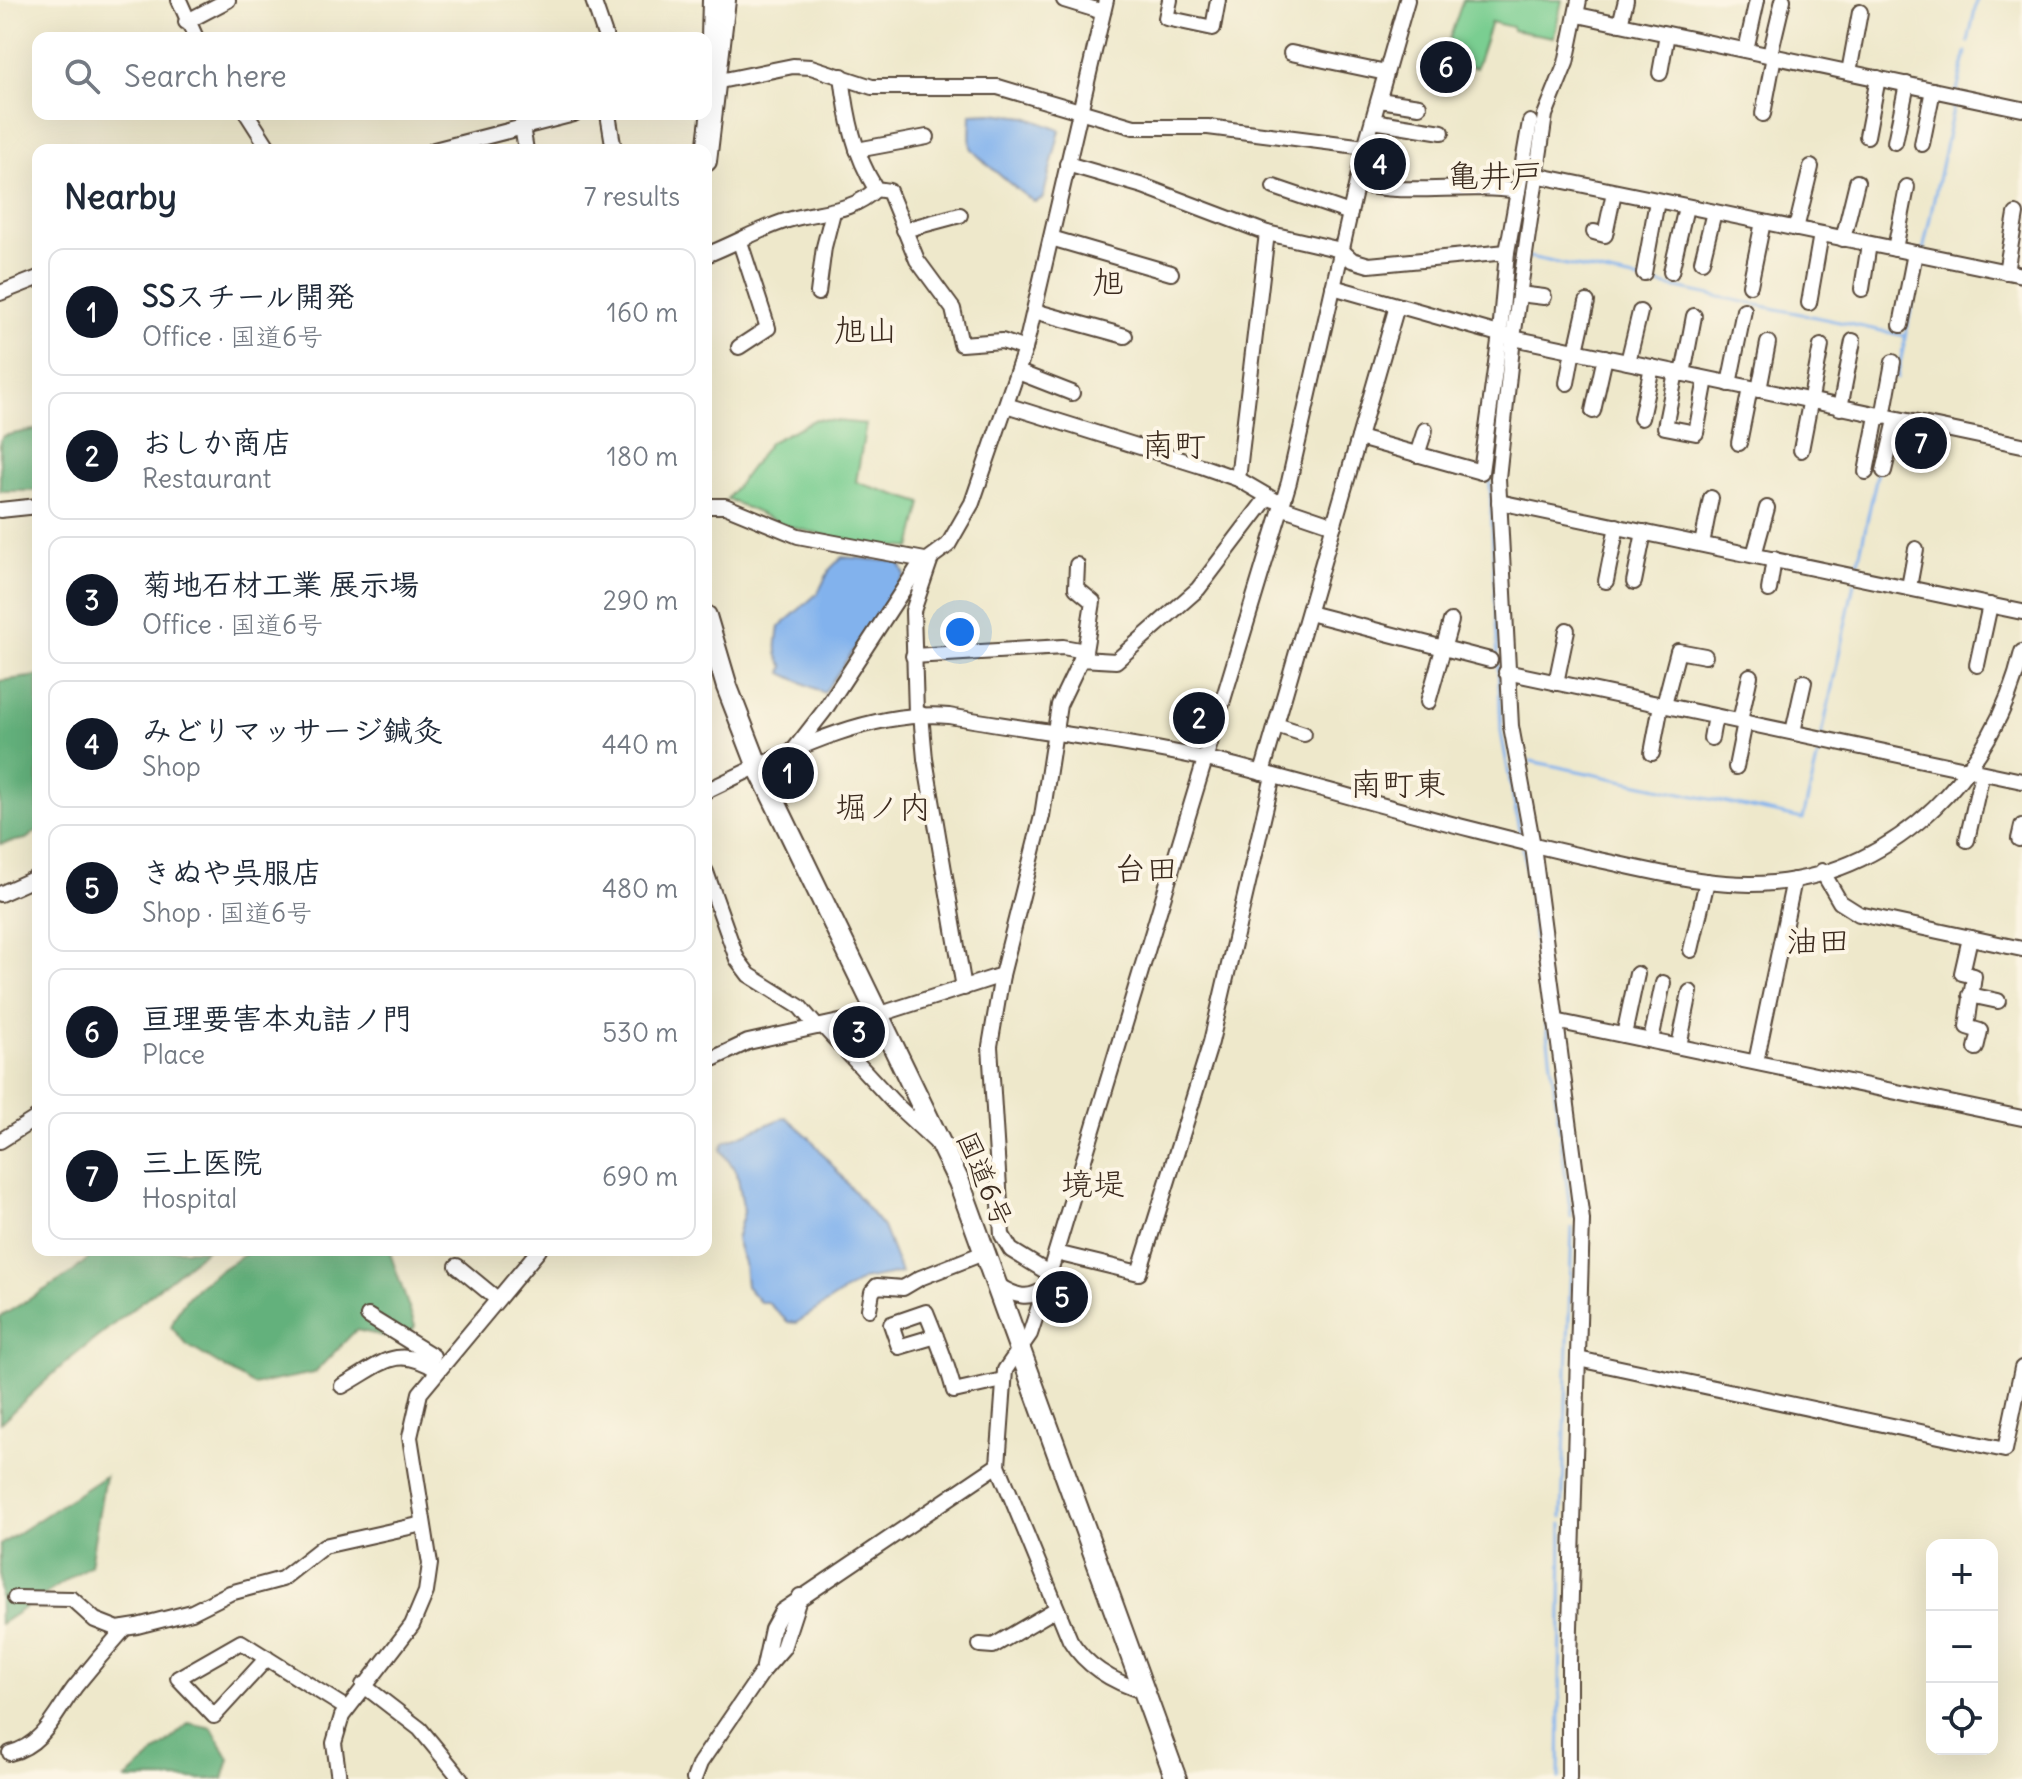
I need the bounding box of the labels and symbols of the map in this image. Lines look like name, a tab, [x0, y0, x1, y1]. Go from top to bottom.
pin: 6	[1420, 37, 1472, 97]
pin: 4	[1354, 134, 1406, 194]
district label: 亀井戸	[1447, 155, 1543, 196]
district label: 旭	[1092, 261, 1124, 302]
district label: 旭山	[834, 309, 898, 350]
pin: 7	[1895, 413, 1947, 473]
district label: 南町	[1142, 424, 1206, 465]
your location	[940, 612, 980, 652]
pin: 2	[1173, 688, 1225, 748]
pin: 1	[762, 743, 814, 803]
district label: 南町東	[1350, 763, 1446, 804]
district label: 堀ノ内	[835, 786, 931, 827]
district label: 台田	[1114, 848, 1178, 889]
district label: 油田	[1786, 920, 1850, 961]
pin: 3	[833, 1002, 885, 1062]
street label: 国道6号	[949, 1126, 1021, 1232]
district label: 境堤	[1061, 1163, 1125, 1204]
pin: 5	[1036, 1267, 1088, 1327]

